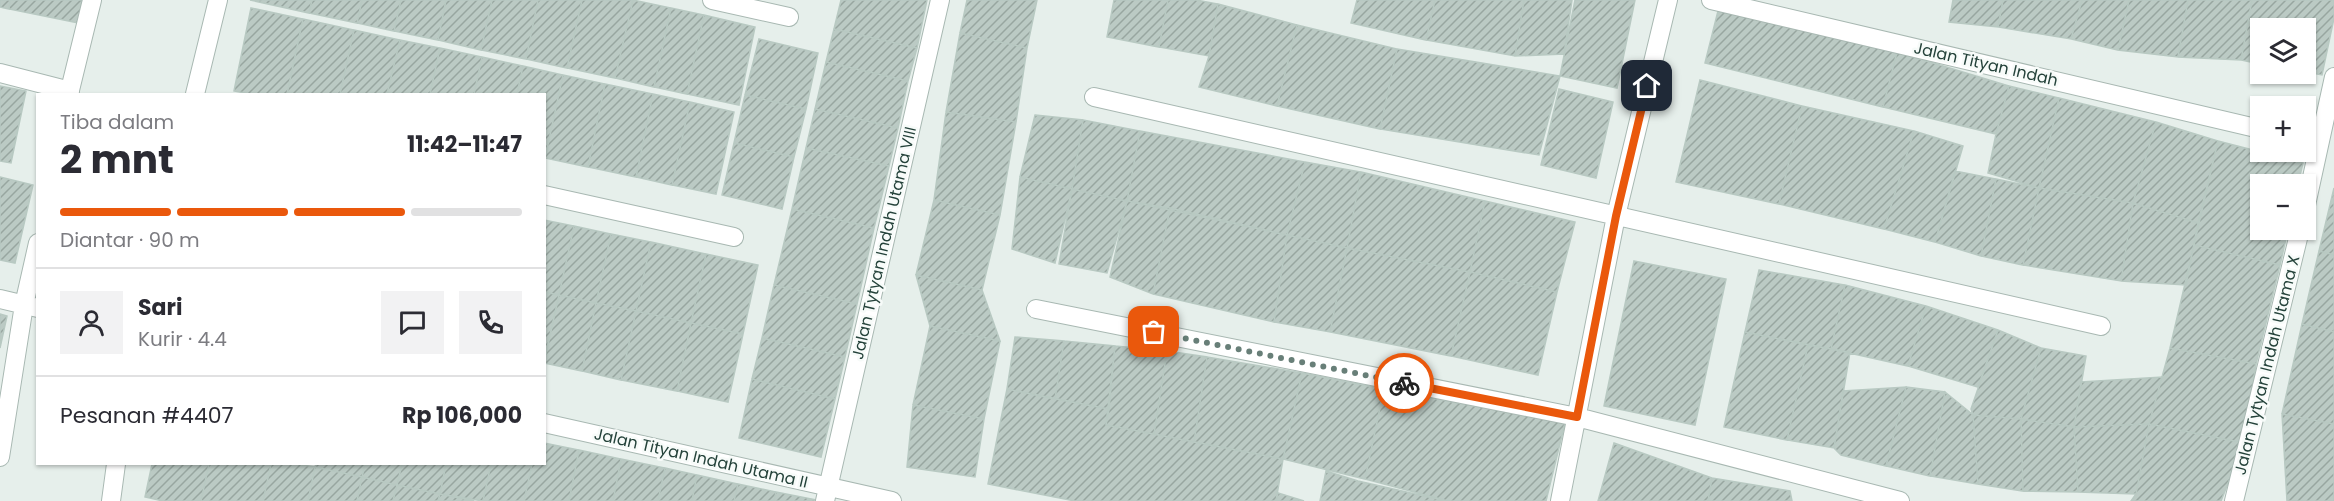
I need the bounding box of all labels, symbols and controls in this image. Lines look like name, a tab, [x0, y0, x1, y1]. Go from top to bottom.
map controls	[2250, 18, 2316, 240]
button: layers	[2250, 18, 2316, 84]
street label: Jalan Tityan Indah	[1912, 36, 2060, 92]
pin	[1621, 60, 1672, 111]
icon: home	[1630, 69, 1663, 102]
button: +	[2250, 96, 2316, 162]
text: Tiba dalam	[60, 108, 174, 136]
street label: Jalan Tytyan Indah Utama VIII	[846, 124, 922, 362]
text: 11:42–11:47	[407, 129, 522, 160]
text: 2 mnt	[60, 132, 174, 187]
button: −	[2250, 174, 2316, 240]
text: Diantar · 90 m	[60, 226, 200, 254]
street label: Jalan Tytyan Indah Utama X	[2229, 253, 2305, 477]
button: person	[60, 291, 123, 354]
button: chat	[381, 291, 444, 354]
button: phone	[459, 291, 522, 354]
text: Sari	[138, 292, 182, 323]
pin	[1128, 306, 1179, 357]
icon: bag	[1137, 315, 1170, 348]
text: Kurir · 4.4	[138, 325, 227, 353]
courier	[1374, 353, 1434, 413]
icon: bike	[1388, 367, 1421, 400]
text: Pesanan #4407	[60, 400, 234, 431]
text: Rp 106,000	[402, 400, 522, 431]
street label: Jalan Tityan Indah Utama II	[592, 422, 810, 494]

